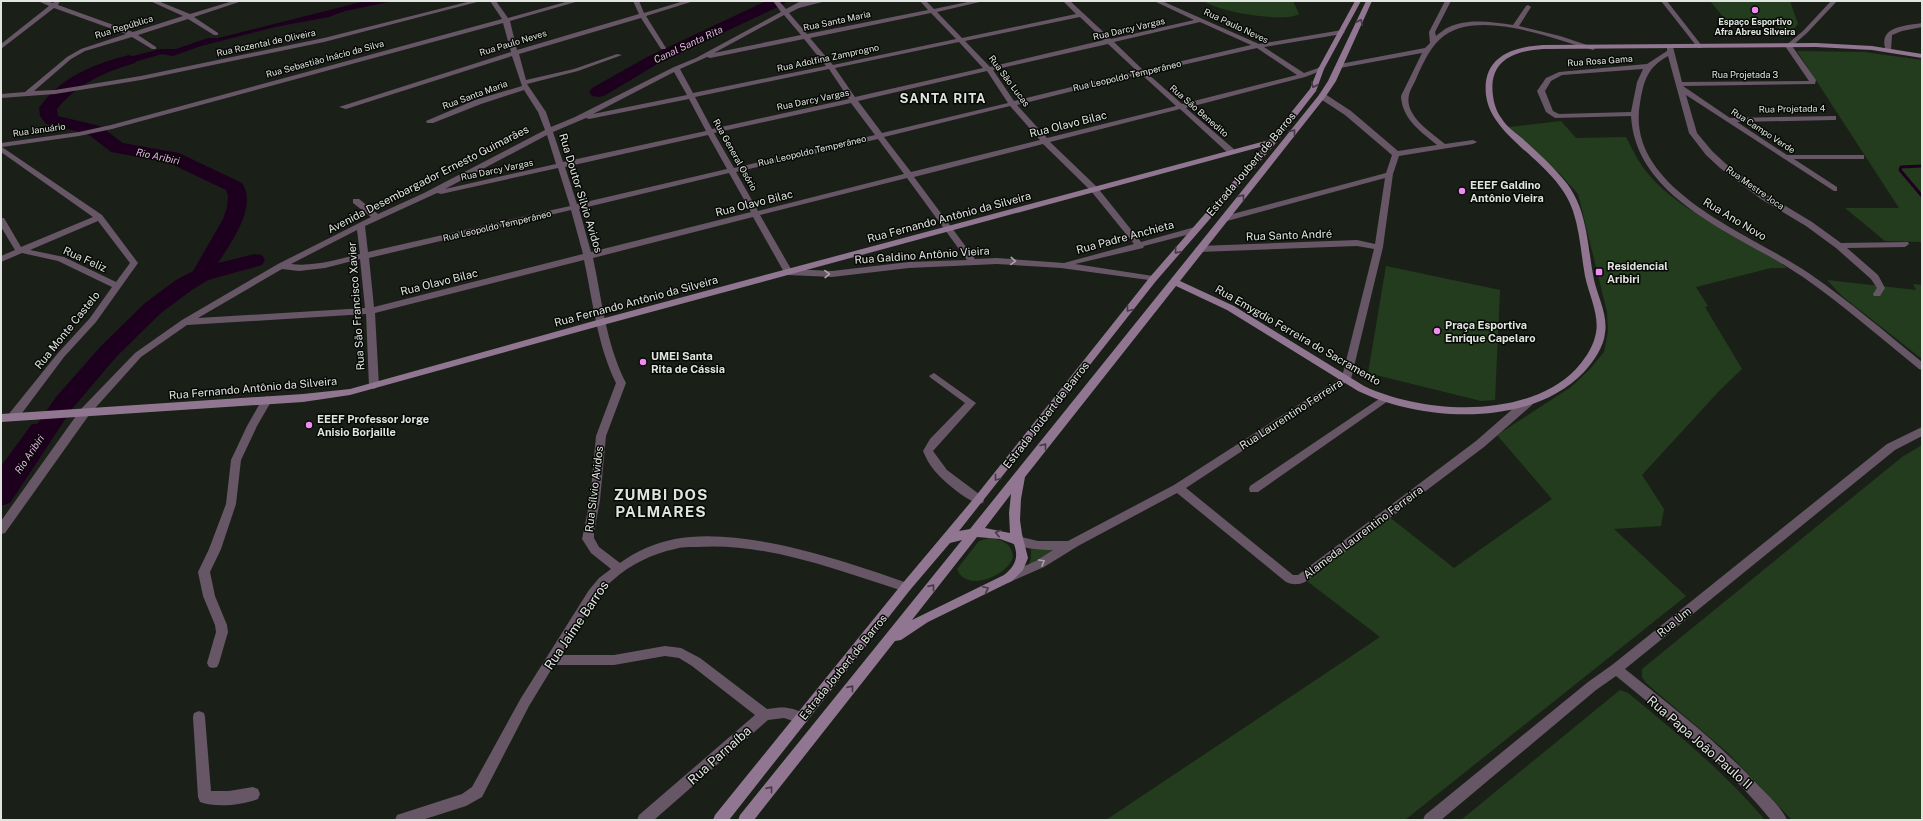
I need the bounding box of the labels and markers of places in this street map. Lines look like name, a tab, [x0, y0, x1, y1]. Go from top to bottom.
marker: Espaço Esportivo Afra Abreu Silveira	[1750, 5, 1760, 15]
place label: Espaço Esportivo Afra Abreu Silveira	[1715, 16, 1795, 37]
place label: EEEF Galdino Antônio Vieira	[1470, 179, 1544, 204]
marker: EEEF Galdino Antônio Vieira	[1457, 186, 1467, 196]
place label: Residencial Aribiri	[1607, 260, 1668, 285]
marker: Residencial Aribiri	[1594, 267, 1604, 277]
place label: Praça Esportiva Enrique Capelaro	[1445, 319, 1536, 344]
marker: Praça Esportiva Enrique Capelaro	[1432, 326, 1442, 336]
place label: UMEI Santa Rita de Cássia	[651, 350, 725, 375]
marker: UMEI Santa Rita de Cássia	[638, 357, 648, 367]
place label: EEEF Professor Jorge Anisio Borjaille	[317, 413, 429, 438]
marker: EEEF Professor Jorge Anisio Borjaille	[304, 420, 314, 430]

